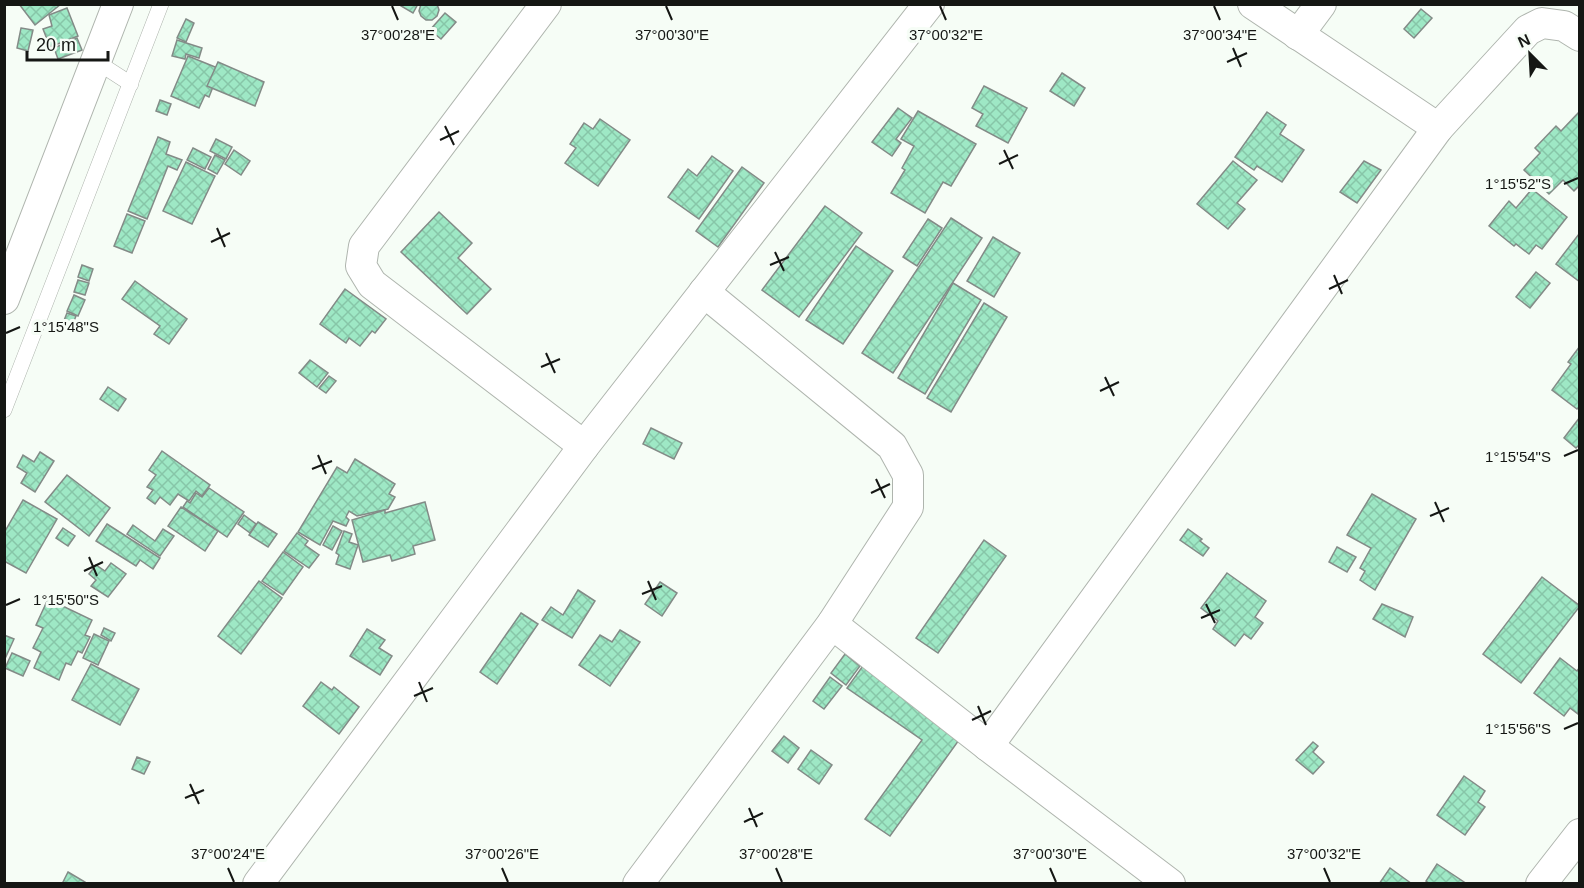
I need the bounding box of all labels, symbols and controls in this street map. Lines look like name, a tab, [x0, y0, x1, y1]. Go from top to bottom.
scale bar	[27, 24, 108, 62]
north arrow	[1500, 24, 1560, 84]
text: 37°00'28"E	[361, 26, 435, 43]
text: 37°00'30"E	[635, 26, 709, 43]
text: 37°00'32"E	[909, 26, 983, 43]
text: 37°00'34"E	[1183, 26, 1257, 43]
text: N	[1515, 31, 1533, 51]
text: 20 m	[36, 35, 76, 55]
text: 1°15'52"S	[1485, 175, 1551, 192]
text: 1°15'48"S	[33, 318, 99, 335]
text: 1°15'54"S	[1485, 448, 1551, 465]
text: 1°15'50"S	[33, 591, 99, 608]
text: 1°15'56"S	[1485, 720, 1551, 737]
text: 37°00'24"E	[191, 845, 265, 862]
text: 37°00'26"E	[465, 845, 539, 862]
text: 37°00'28"E	[739, 845, 813, 862]
text: 37°00'30"E	[1013, 845, 1087, 862]
text: 37°00'32"E	[1287, 845, 1361, 862]

